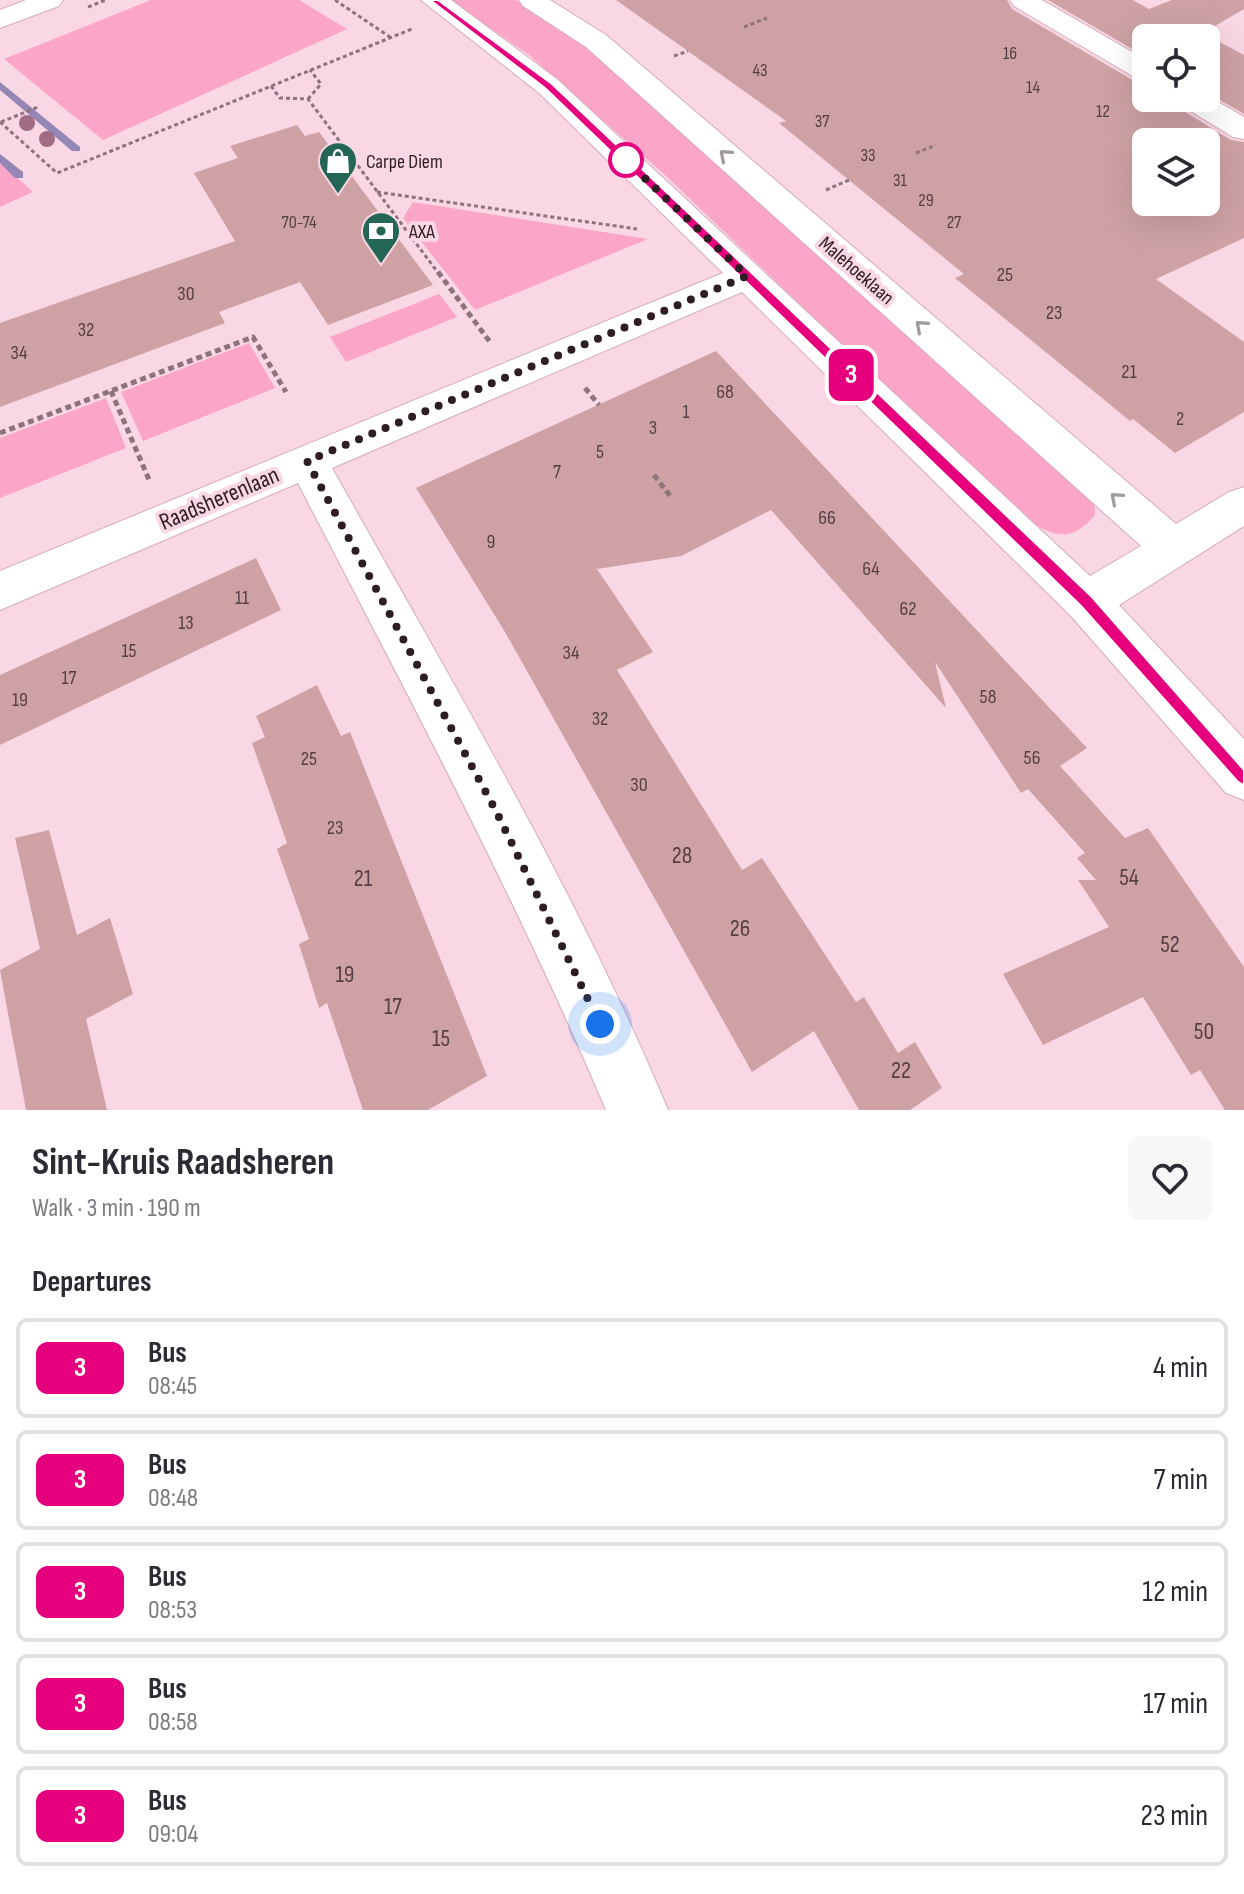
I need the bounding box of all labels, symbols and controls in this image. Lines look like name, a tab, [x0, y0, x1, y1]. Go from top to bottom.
map controls	[1132, 24, 1220, 216]
button: locate	[1132, 24, 1220, 112]
house number: 16	[1003, 43, 1017, 64]
house number: 43	[752, 60, 768, 81]
house number: 14	[1026, 77, 1040, 98]
house number: 12	[1096, 101, 1110, 122]
house number: 37	[815, 111, 830, 132]
button: layers	[1132, 128, 1220, 216]
shop icon: Carpe Diem	[317, 140, 359, 195]
unlabelled marker	[609, 143, 643, 177]
house number: 33	[860, 145, 876, 166]
place label: Carpe Diem	[366, 150, 443, 174]
one-way arrow	[720, 150, 735, 164]
house number: 31	[893, 170, 908, 191]
house number: 29	[918, 190, 934, 211]
bank icon: AXA	[360, 210, 402, 265]
house number: 70-74	[282, 212, 317, 233]
house number: 27	[947, 212, 962, 233]
place label: AXA	[408, 220, 435, 244]
street label: Malehoeklaan	[814, 232, 899, 310]
house number: 25	[997, 263, 1013, 287]
house number: 30	[177, 282, 195, 306]
house number: 23	[1046, 301, 1062, 325]
house number: 32	[78, 318, 94, 342]
one-way arrow	[915, 321, 930, 336]
house number: 34	[11, 341, 27, 365]
line badge: 3	[825, 349, 877, 401]
text: 3	[845, 358, 857, 391]
house number: 21	[1121, 360, 1137, 384]
house number: 68	[716, 380, 734, 404]
house number: 1	[683, 400, 690, 424]
house number: 2	[1176, 407, 1184, 431]
house number: 3	[649, 416, 657, 440]
house number: 5	[596, 440, 604, 464]
street label: Raadsherenlaan	[155, 460, 284, 537]
house number: 7	[553, 460, 561, 484]
one-way arrow	[1110, 493, 1125, 507]
house number: 66	[818, 506, 836, 530]
house number: 9	[487, 530, 495, 554]
house number: 64	[862, 557, 880, 581]
house number: 11	[235, 586, 249, 610]
house number: 62	[899, 597, 917, 621]
house number: 13	[178, 611, 194, 635]
house number: 15	[121, 639, 137, 663]
house number: 34	[563, 641, 579, 665]
house number: 17	[62, 666, 76, 690]
house number: 58	[980, 685, 996, 709]
house number: 19	[12, 688, 28, 712]
house number: 32	[592, 707, 608, 731]
house number: 56	[1024, 746, 1040, 770]
house number: 25	[301, 747, 317, 771]
house number: 30	[630, 773, 648, 797]
house number: 23	[327, 816, 343, 840]
house number: 28	[672, 841, 692, 870]
house number: 54	[1119, 863, 1139, 892]
house number: 21	[354, 864, 373, 893]
house number: 26	[730, 914, 750, 943]
house number: 52	[1160, 930, 1180, 959]
house number: 19	[335, 960, 355, 989]
house number: 17	[384, 992, 402, 1021]
your location	[580, 1004, 620, 1044]
house number: 50	[1194, 1017, 1214, 1046]
house number: 15	[432, 1024, 450, 1053]
house number: 22	[891, 1056, 911, 1085]
button: heart	[1128, 1136, 1212, 1220]
text: Sint-Kruis Raadsheren	[32, 1140, 334, 1185]
text: Walk · 3 min · 190 m	[32, 1193, 201, 1224]
text: Departures	[32, 1264, 152, 1300]
text: Bus	[148, 1335, 187, 1371]
text: 4 min	[1153, 1350, 1208, 1386]
text: 3	[74, 1351, 86, 1384]
text: 08:45	[148, 1371, 197, 1402]
text: Bus	[148, 1447, 187, 1483]
text: 7 min	[1154, 1462, 1208, 1498]
text: 3	[74, 1463, 86, 1496]
text: 08:48	[148, 1483, 198, 1514]
text: Bus	[148, 1559, 187, 1595]
text: 12 min	[1142, 1574, 1208, 1610]
text: 3	[74, 1575, 86, 1608]
text: 08:53	[148, 1595, 197, 1626]
text: Bus	[148, 1671, 187, 1707]
text: 17 min	[1143, 1686, 1208, 1722]
text: 3	[74, 1687, 86, 1720]
text: 08:58	[148, 1707, 198, 1738]
text: Bus	[148, 1783, 187, 1819]
text: 23 min	[1141, 1798, 1208, 1834]
text: 3	[74, 1799, 86, 1832]
text: 09:04	[148, 1819, 198, 1850]

